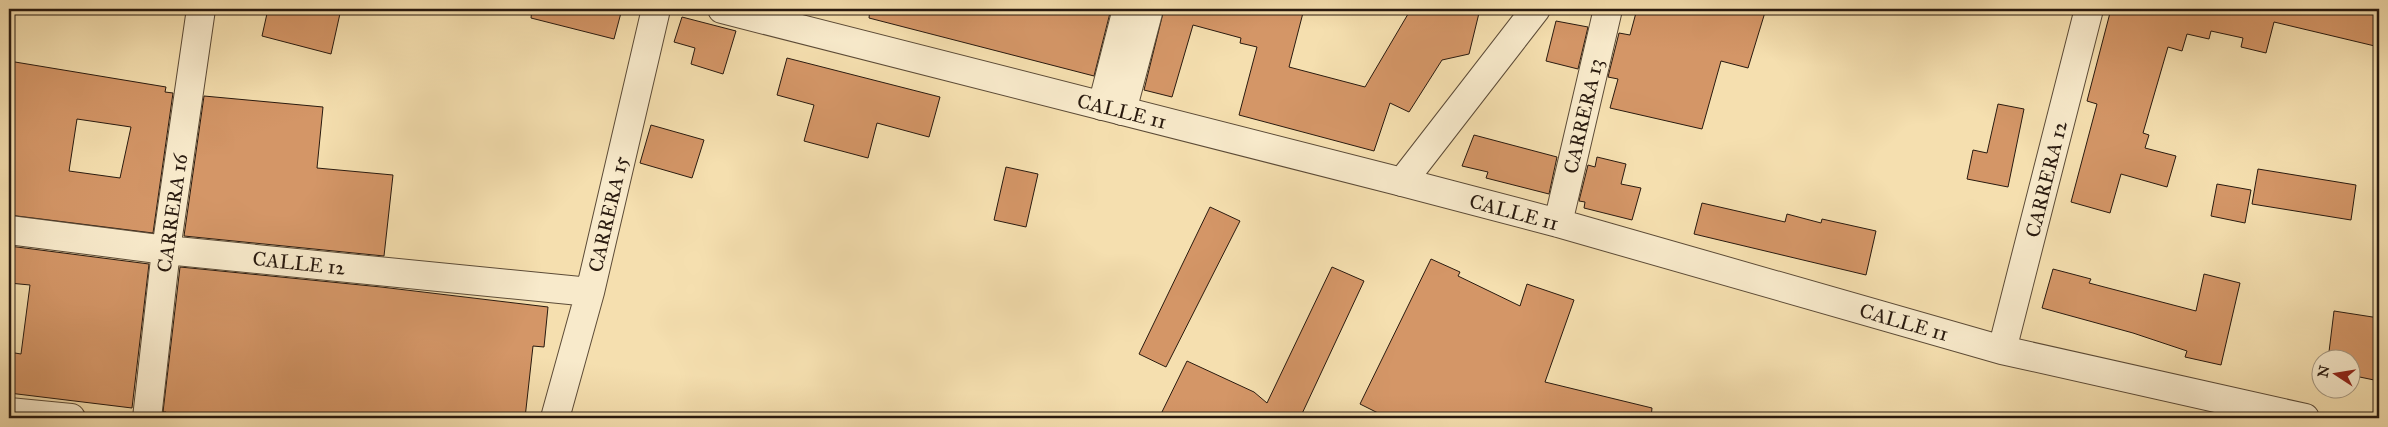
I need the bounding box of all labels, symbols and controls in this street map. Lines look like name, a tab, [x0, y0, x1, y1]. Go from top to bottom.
street label: CARRERA 13	[1558, 56, 1608, 176]
street label: CALLE 11	[1075, 88, 1169, 134]
street label: CARRERA 12	[2020, 118, 2072, 240]
street label: CARRERA 16	[152, 151, 192, 274]
street label: CARRERA 15	[583, 154, 633, 274]
street label: CALLE 11	[1467, 189, 1561, 235]
street label: CALLE 12	[251, 246, 347, 280]
street label: CALLE 11	[1857, 298, 1951, 346]
north arrow	[2310, 350, 2360, 400]
text: N	[2314, 364, 2333, 379]

